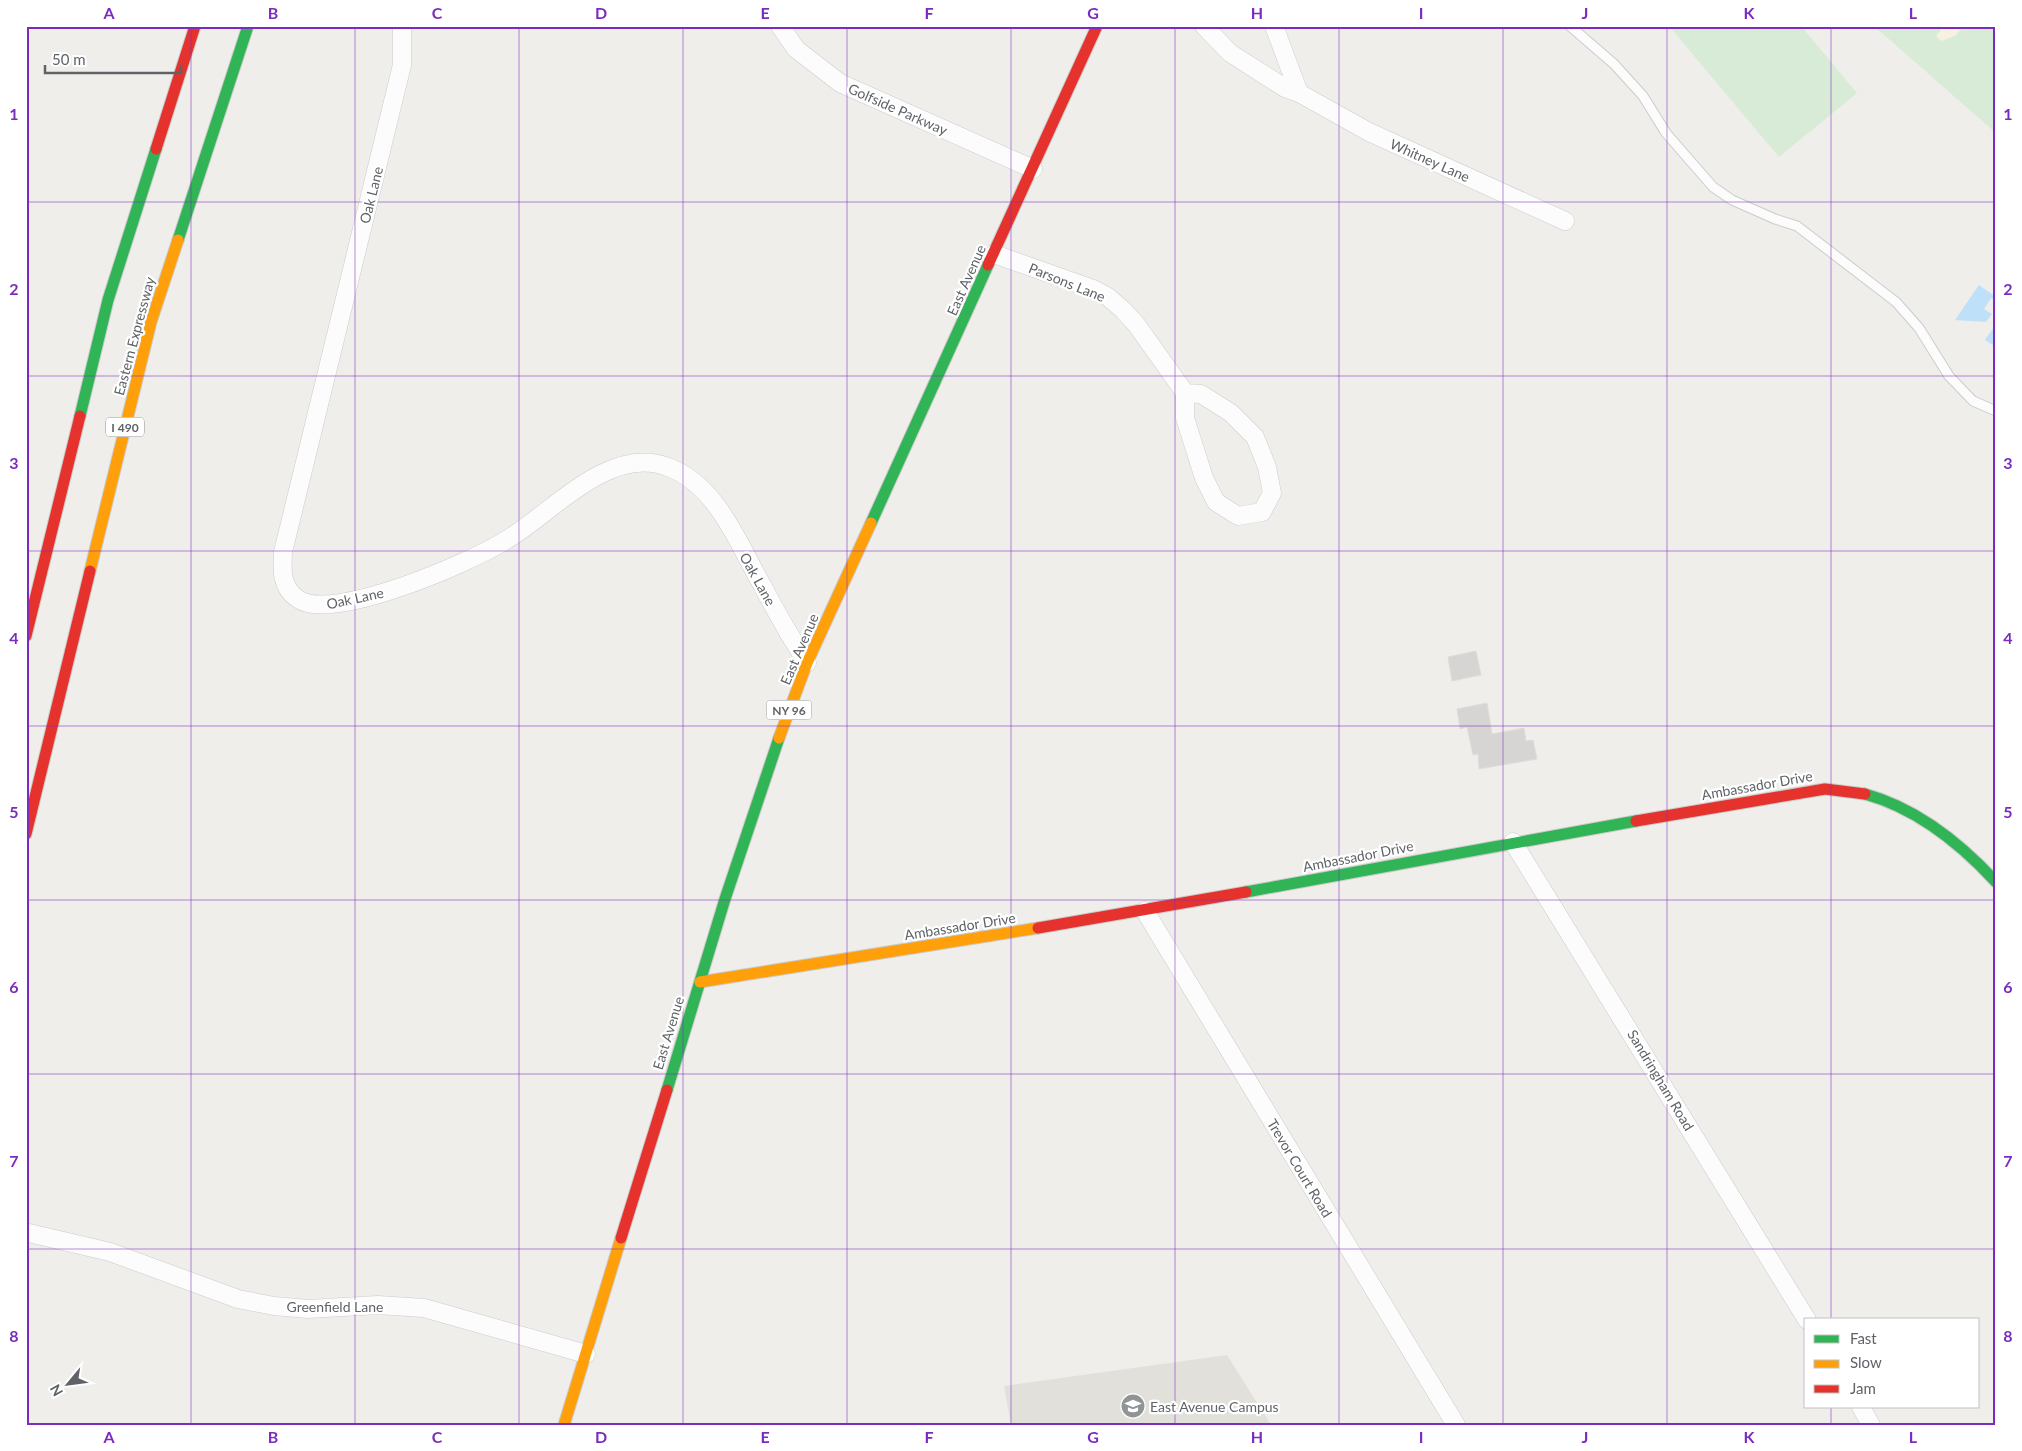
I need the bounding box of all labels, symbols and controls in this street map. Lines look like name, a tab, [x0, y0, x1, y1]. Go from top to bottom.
text: A	[102, 3, 115, 22]
text: B	[268, 3, 278, 22]
text: C	[432, 3, 443, 22]
text: D	[595, 3, 607, 22]
text: E	[760, 3, 770, 22]
text: F	[924, 3, 934, 22]
text: G	[1087, 3, 1099, 22]
text: H	[1251, 3, 1263, 22]
text: I	[1419, 3, 1423, 22]
text: J	[1582, 3, 1588, 22]
text: K	[1744, 3, 1756, 22]
text: L	[1909, 3, 1918, 22]
scale bar	[45, 42, 181, 74]
text: 50 m	[52, 50, 86, 68]
street label: Golfside Parkway	[846, 80, 951, 139]
text: 1	[9, 104, 19, 123]
text: 1	[2003, 104, 2013, 123]
street label: Whitney Lane	[1388, 135, 1472, 185]
street label: Oak Lane	[356, 165, 386, 225]
street label: East Avenue	[943, 242, 989, 318]
street label: Parsons Lane	[1026, 259, 1108, 305]
street label: Eastern Expressway	[110, 274, 158, 397]
text: 2	[9, 279, 19, 298]
text: 2	[2003, 279, 2013, 298]
road number: I 490	[106, 418, 144, 437]
text: 3	[9, 453, 19, 472]
text: 3	[2003, 453, 2013, 472]
street label: Oak Lane	[736, 550, 780, 608]
street label: Oak Lane	[325, 584, 385, 612]
street label: East Avenue	[776, 611, 822, 687]
text: 4	[9, 628, 19, 647]
text: 4	[2003, 628, 2013, 647]
road number: NY 96	[766, 700, 812, 720]
street label: Ambassador Drive	[1700, 767, 1814, 803]
text: 5	[9, 802, 19, 821]
text: 5	[2003, 802, 2013, 821]
street label: Ambassador Drive	[1301, 837, 1415, 875]
street label: Ambassador Drive	[903, 909, 1017, 943]
text: 6	[9, 977, 19, 996]
text: 6	[2003, 977, 2013, 996]
street label: East Avenue	[649, 994, 687, 1072]
street label: Sandringham Road	[1624, 1027, 1698, 1133]
street label: Trevor Court Road	[1264, 1116, 1336, 1220]
text: 7	[9, 1151, 19, 1170]
text: 7	[2003, 1151, 2013, 1170]
street label: Greenfield Lane	[287, 1298, 383, 1315]
legend	[1804, 1318, 1980, 1408]
text: 8	[9, 1326, 19, 1345]
text: 8	[2003, 1326, 2013, 1345]
text: Fast	[1850, 1329, 1877, 1347]
text: Slow	[1850, 1353, 1882, 1371]
north arrow	[42, 1358, 92, 1408]
text: Jam	[1850, 1379, 1876, 1397]
text: N	[46, 1382, 66, 1399]
school or university icon: East Avenue Campus	[1120, 1393, 1146, 1419]
place label: East Avenue Campus	[1150, 1398, 1279, 1415]
text: A	[102, 1427, 115, 1446]
text: B	[268, 1427, 278, 1446]
text: C	[432, 1427, 443, 1446]
text: D	[595, 1427, 607, 1446]
text: E	[760, 1427, 770, 1446]
text: F	[924, 1427, 934, 1446]
text: G	[1087, 1427, 1099, 1446]
text: H	[1251, 1427, 1263, 1446]
text: I	[1419, 1427, 1423, 1446]
text: J	[1582, 1427, 1588, 1446]
text: K	[1744, 1427, 1756, 1446]
text: L	[1909, 1427, 1918, 1446]

